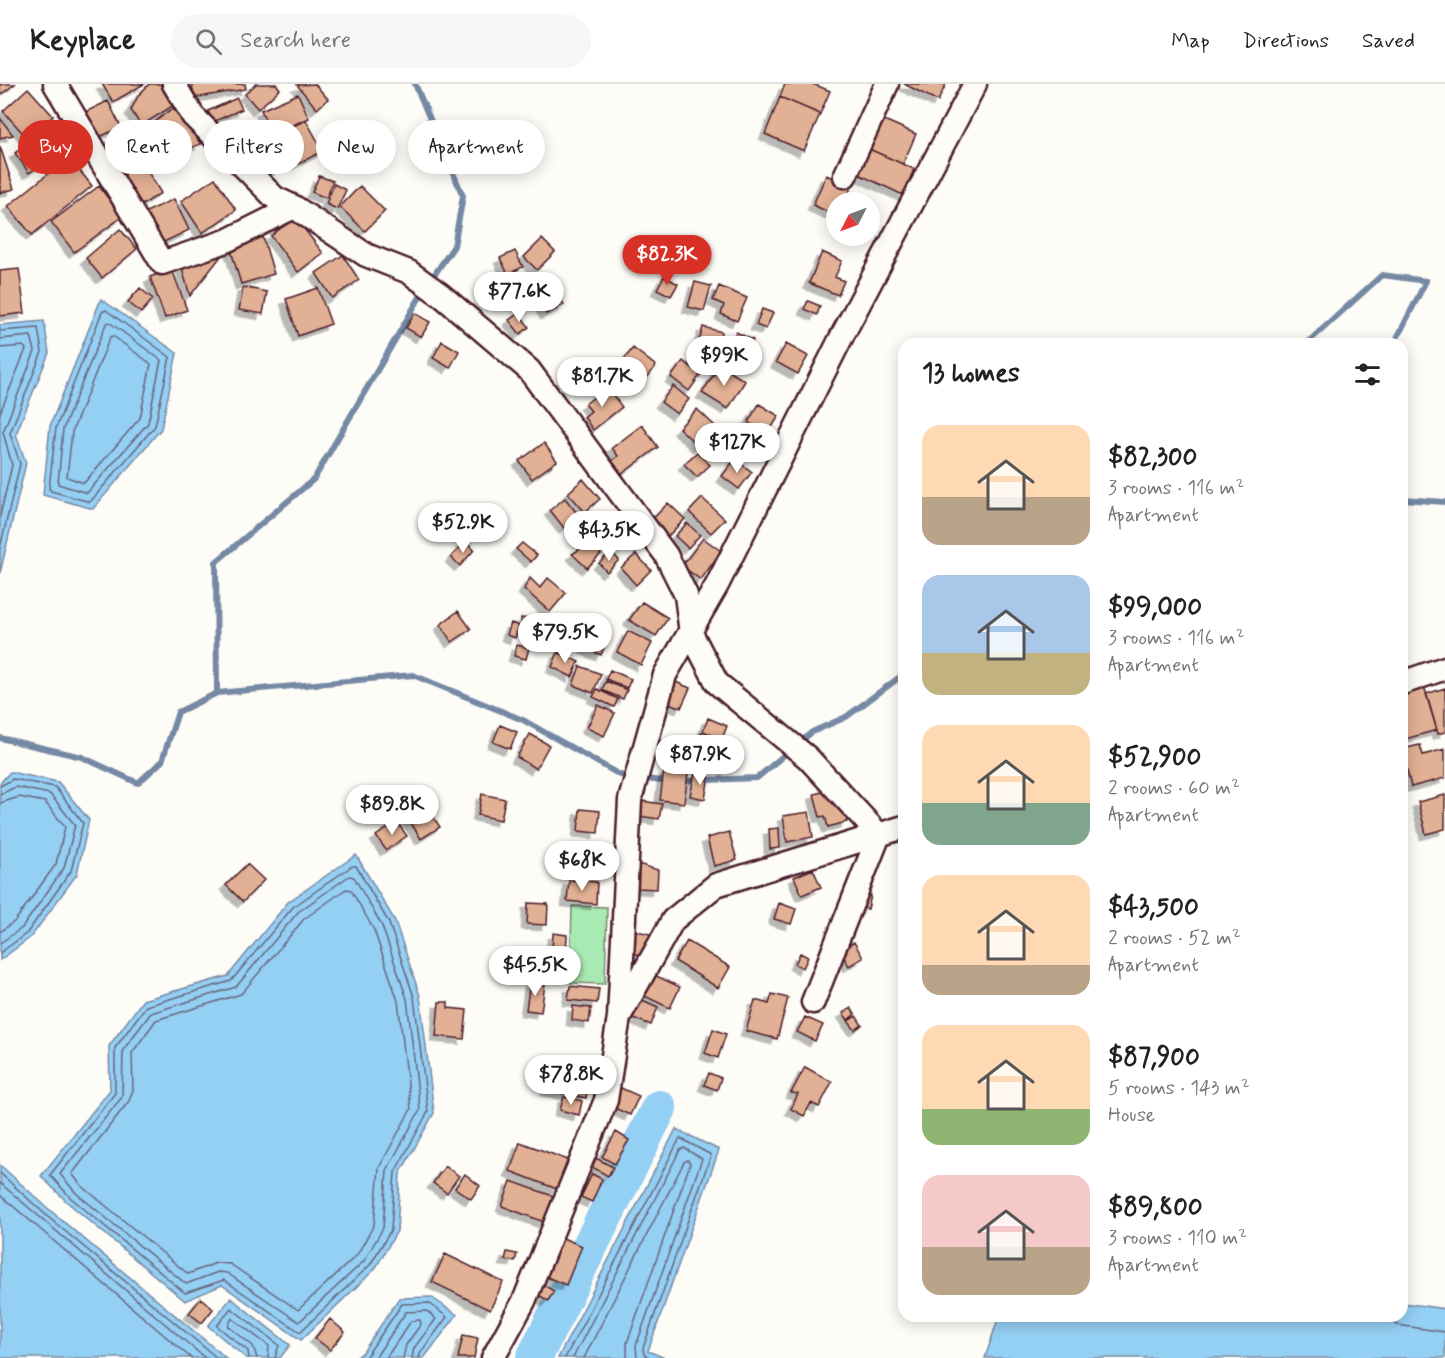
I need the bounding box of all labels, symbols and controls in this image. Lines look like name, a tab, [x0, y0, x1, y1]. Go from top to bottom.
search box	[171, 14, 591, 68]
text: Keyplace	[30, 23, 135, 60]
icon: search	[192, 25, 225, 58]
text: Search here	[240, 27, 351, 55]
text: Map	[1171, 27, 1210, 55]
text: Directions	[1243, 27, 1329, 55]
text: Saved	[1362, 27, 1415, 55]
chip: Buy	[18, 120, 93, 174]
chip: Rent	[105, 120, 192, 174]
chip: Filters	[204, 120, 304, 174]
chip: New	[316, 120, 396, 174]
chip: Apartment	[408, 120, 545, 174]
north arrow	[826, 192, 880, 246]
map controls	[826, 192, 880, 246]
pin: $82.3K	[618, 235, 716, 286]
text: $82.3K	[637, 241, 697, 268]
pin: $77.6K	[470, 272, 568, 323]
text: $77.6K	[488, 278, 550, 305]
pin: $99K	[688, 336, 760, 387]
text: $99K	[700, 342, 748, 369]
pin: $81.7K	[553, 357, 651, 408]
text: 13 homes	[922, 357, 1020, 391]
icon: filters	[1351, 358, 1384, 391]
text: $81.7K	[571, 363, 633, 390]
pin: $127K	[695, 423, 779, 474]
text: $127K	[709, 429, 765, 456]
text: $82,300	[1108, 441, 1197, 475]
icon: home	[970, 449, 1042, 521]
text: 3 rooms · 116 m²	[1108, 475, 1244, 502]
text: Apartment	[1108, 502, 1199, 529]
pin: $52.9K	[414, 503, 512, 554]
text: $52.9K	[432, 509, 494, 536]
pin: $43.5K	[560, 511, 658, 562]
text: $43.5K	[578, 517, 640, 544]
text: $99,000	[1108, 591, 1202, 625]
icon: home	[970, 599, 1042, 671]
pin: $79.5K	[516, 613, 614, 664]
text: $79.5K	[532, 619, 598, 646]
text: 3 rooms · 116 m²	[1108, 625, 1244, 652]
text: Apartment	[1108, 652, 1199, 679]
pin: $87.9K	[651, 735, 749, 786]
text: $87.9K	[669, 741, 731, 768]
text: $52,900	[1108, 741, 1201, 775]
icon: home	[970, 749, 1042, 821]
text: 2 rooms · 60 m²	[1108, 775, 1240, 802]
pin: $89.8K	[343, 785, 441, 836]
text: $89.8K	[360, 791, 424, 818]
text: Apartment	[1108, 802, 1199, 829]
pin: $68K	[546, 841, 618, 892]
text: $68K	[558, 847, 606, 874]
text: $43,500	[1108, 891, 1199, 925]
icon: home	[970, 899, 1042, 971]
text: 2 rooms · 52 m²	[1108, 925, 1241, 952]
pin: $45.5K	[486, 946, 584, 997]
text: $45.5K	[503, 952, 567, 979]
text: Apartment	[1108, 952, 1199, 979]
text: $87,900	[1108, 1041, 1200, 1075]
icon: home	[970, 1049, 1042, 1121]
pin: $78.8K	[522, 1055, 620, 1106]
text: $78.8K	[539, 1061, 603, 1088]
text: 5 rooms · 143 m²	[1108, 1075, 1250, 1102]
text: House	[1108, 1102, 1155, 1129]
text: $89,800	[1108, 1191, 1203, 1225]
icon: home	[970, 1199, 1042, 1271]
text: 3 rooms · 110 m²	[1108, 1225, 1247, 1252]
text: Apartment	[1108, 1252, 1199, 1279]

